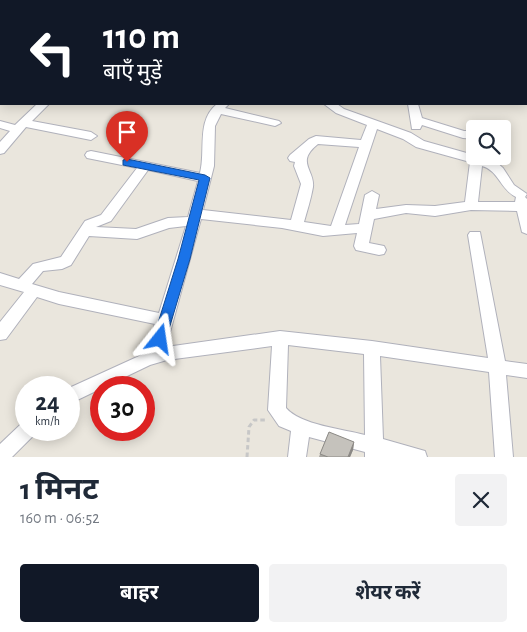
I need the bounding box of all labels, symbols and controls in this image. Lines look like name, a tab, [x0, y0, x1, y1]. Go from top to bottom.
icon: left	[20, 20, 85, 85]
text: 110 m	[103, 20, 180, 55]
text: बाएँ मुड़ें	[103, 61, 162, 83]
pin	[106, 111, 148, 162]
icon: arrive	[113, 118, 141, 146]
map controls	[466, 120, 511, 165]
button: search	[466, 120, 511, 165]
position arrow	[133, 312, 185, 364]
speed limit sign: 30	[90, 376, 155, 441]
text: 24	[35, 390, 60, 415]
text: km/h	[35, 415, 60, 427]
button: close	[455, 474, 507, 526]
text: 1 मिनट	[20, 475, 98, 505]
text: 160 m · 06:52	[20, 510, 99, 526]
button: बाहर	[20, 564, 259, 622]
button: शेयर करें	[269, 564, 507, 622]

